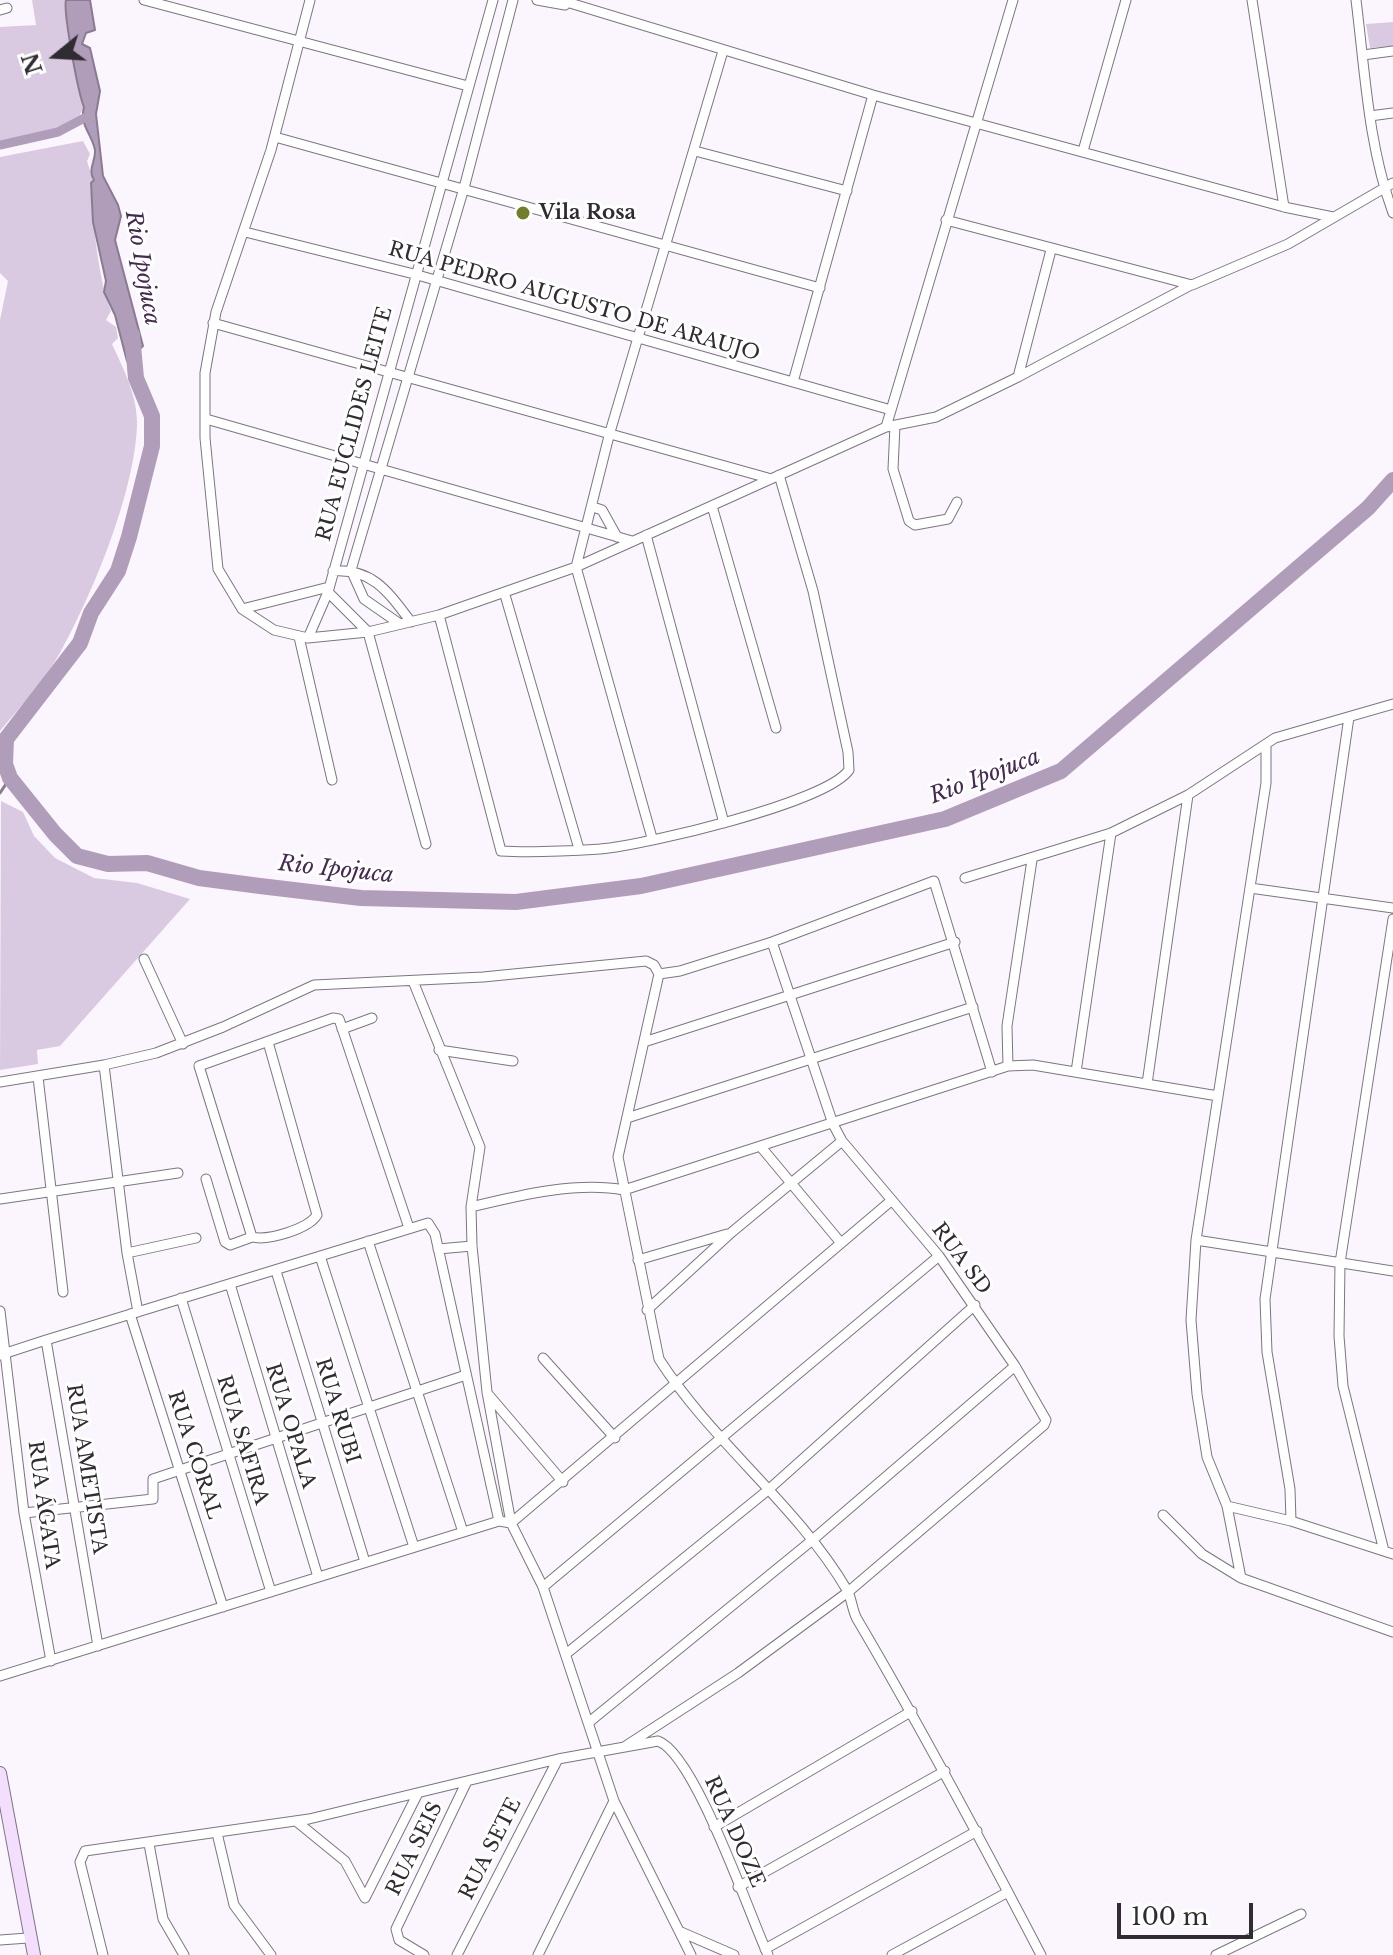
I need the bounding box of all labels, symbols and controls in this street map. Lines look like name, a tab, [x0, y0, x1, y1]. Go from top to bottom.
north arrow	[16, 16, 96, 96]
text: N	[17, 50, 49, 78]
place label: Vila Rosa	[539, 201, 636, 225]
marker: Vila Rosa	[514, 204, 532, 222]
water label: Rio Ipojuca	[119, 209, 165, 327]
street label: RUA PEDRO AUGUSTO DE ARAUJO	[385, 237, 763, 367]
street label: RUA EUCLIDES LEITE	[312, 304, 398, 544]
water label: Rio Ipojuca	[926, 744, 1044, 810]
water label: Rio Ipojuca	[277, 851, 395, 889]
street label: RUA SD	[926, 1218, 996, 1300]
street label: RUA RUBI	[310, 1355, 364, 1467]
street label: RUA OPALA	[260, 1361, 320, 1491]
street label: RUA SAFIRA	[211, 1372, 273, 1508]
street label: RUA AMETISTA	[61, 1382, 111, 1556]
street label: RUA CORAL	[162, 1388, 226, 1522]
street label: RUA ÁGATA	[22, 1439, 64, 1571]
street label: RUA DOZE	[699, 1773, 769, 1891]
street label: RUA SETE	[455, 1794, 527, 1904]
street label: RUA SEIS	[382, 1798, 448, 1900]
scale bar	[1121, 1887, 1257, 1937]
text: 100 m	[1131, 1902, 1209, 1931]

